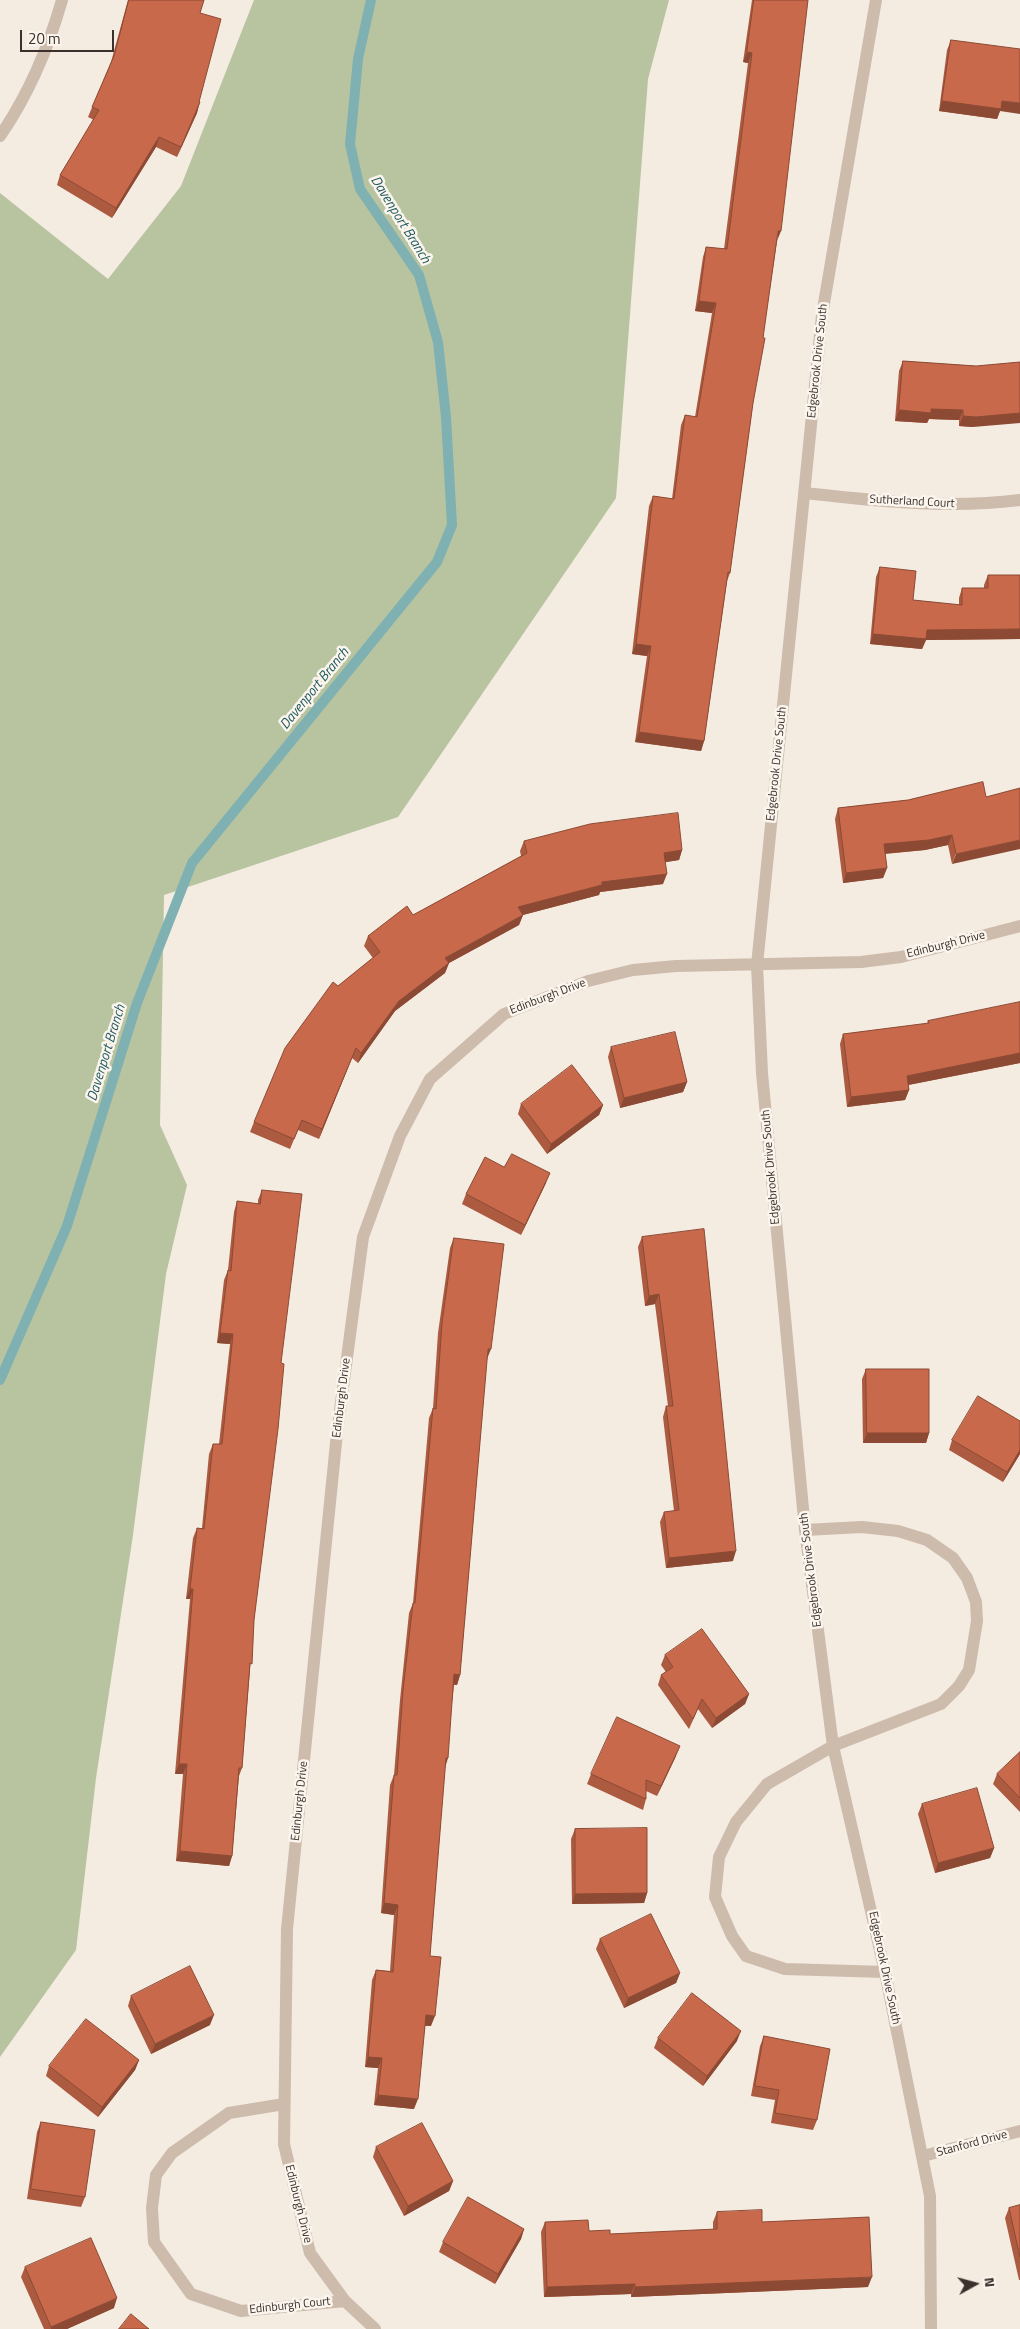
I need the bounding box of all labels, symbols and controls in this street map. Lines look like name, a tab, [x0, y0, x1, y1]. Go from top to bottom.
scale bar	[22, 20, 116, 52]
text: 20 m	[28, 27, 61, 50]
water label: Davenport Branch	[366, 173, 434, 267]
street label: Edgebrook Drive South	[805, 303, 831, 419]
street label: Sutherland Court	[869, 493, 955, 511]
water label: Davenport Branch	[277, 645, 353, 733]
street label: Edgebrook Drive South	[764, 706, 790, 822]
street label: Edinburgh Drive	[905, 928, 987, 962]
street label: Edinburgh Drive	[508, 976, 588, 1018]
water label: Davenport Branch	[84, 1003, 130, 1103]
street label: Edgebrook Drive South	[759, 1109, 783, 1225]
street label: Edinburgh Drive	[330, 1357, 354, 1439]
street label: Edgebrook Drive South	[797, 1512, 825, 1628]
street label: Edinburgh Drive	[289, 1760, 311, 1842]
street label: Edgebrook Drive South	[865, 1910, 903, 2026]
street label: Stanford Drive	[935, 2128, 1009, 2160]
street label: Edinburgh Drive	[281, 2163, 315, 2245]
north arrow	[950, 2259, 1000, 2309]
text: N	[979, 2276, 1001, 2288]
street label: Edinburgh Court	[249, 2295, 331, 2317]

